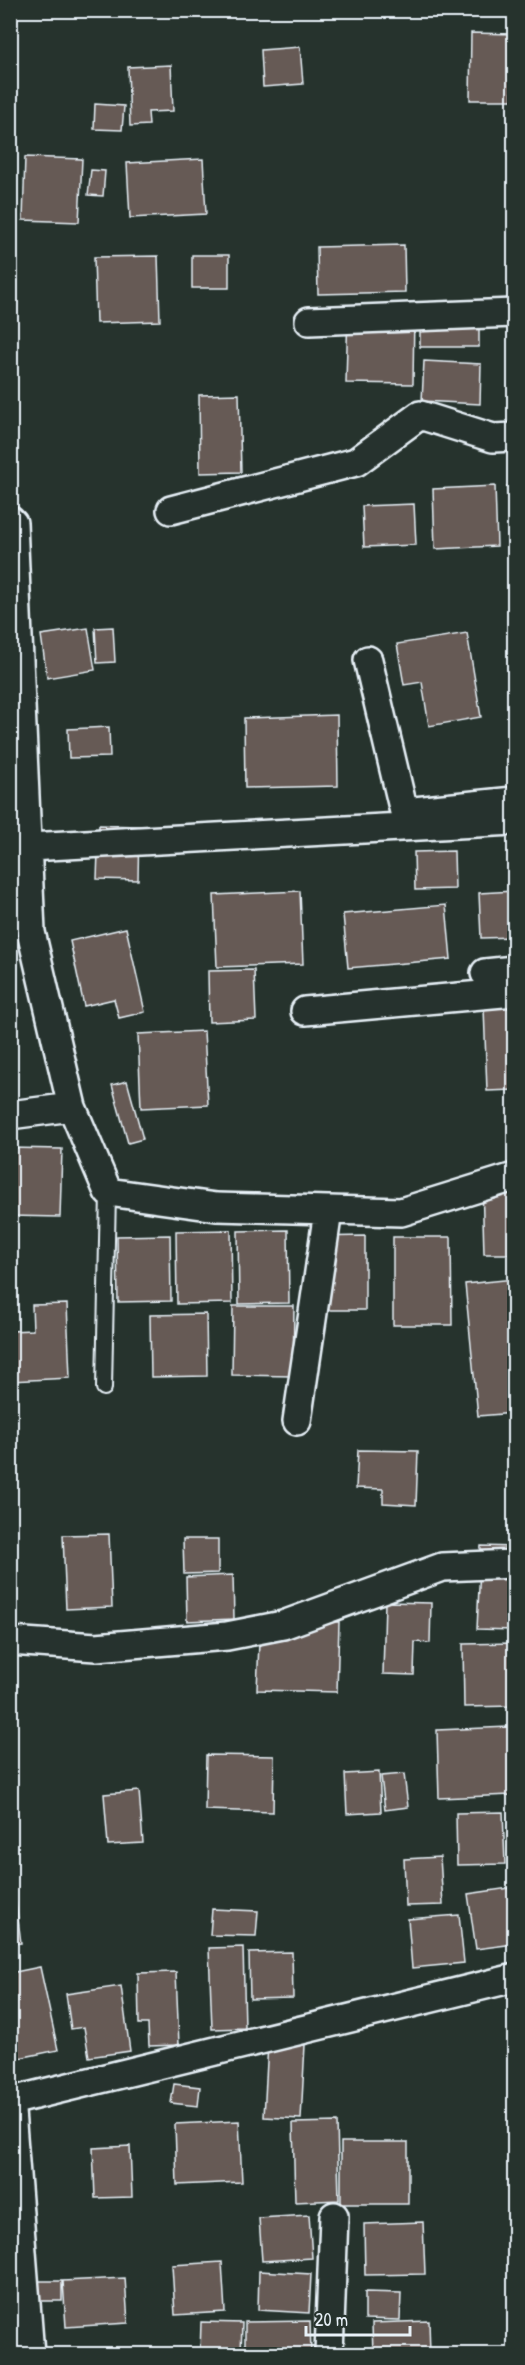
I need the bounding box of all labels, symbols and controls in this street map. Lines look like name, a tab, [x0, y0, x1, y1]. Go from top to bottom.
scale bar	[306, 2299, 410, 2337]
text: 20 m	[315, 2307, 348, 2332]

